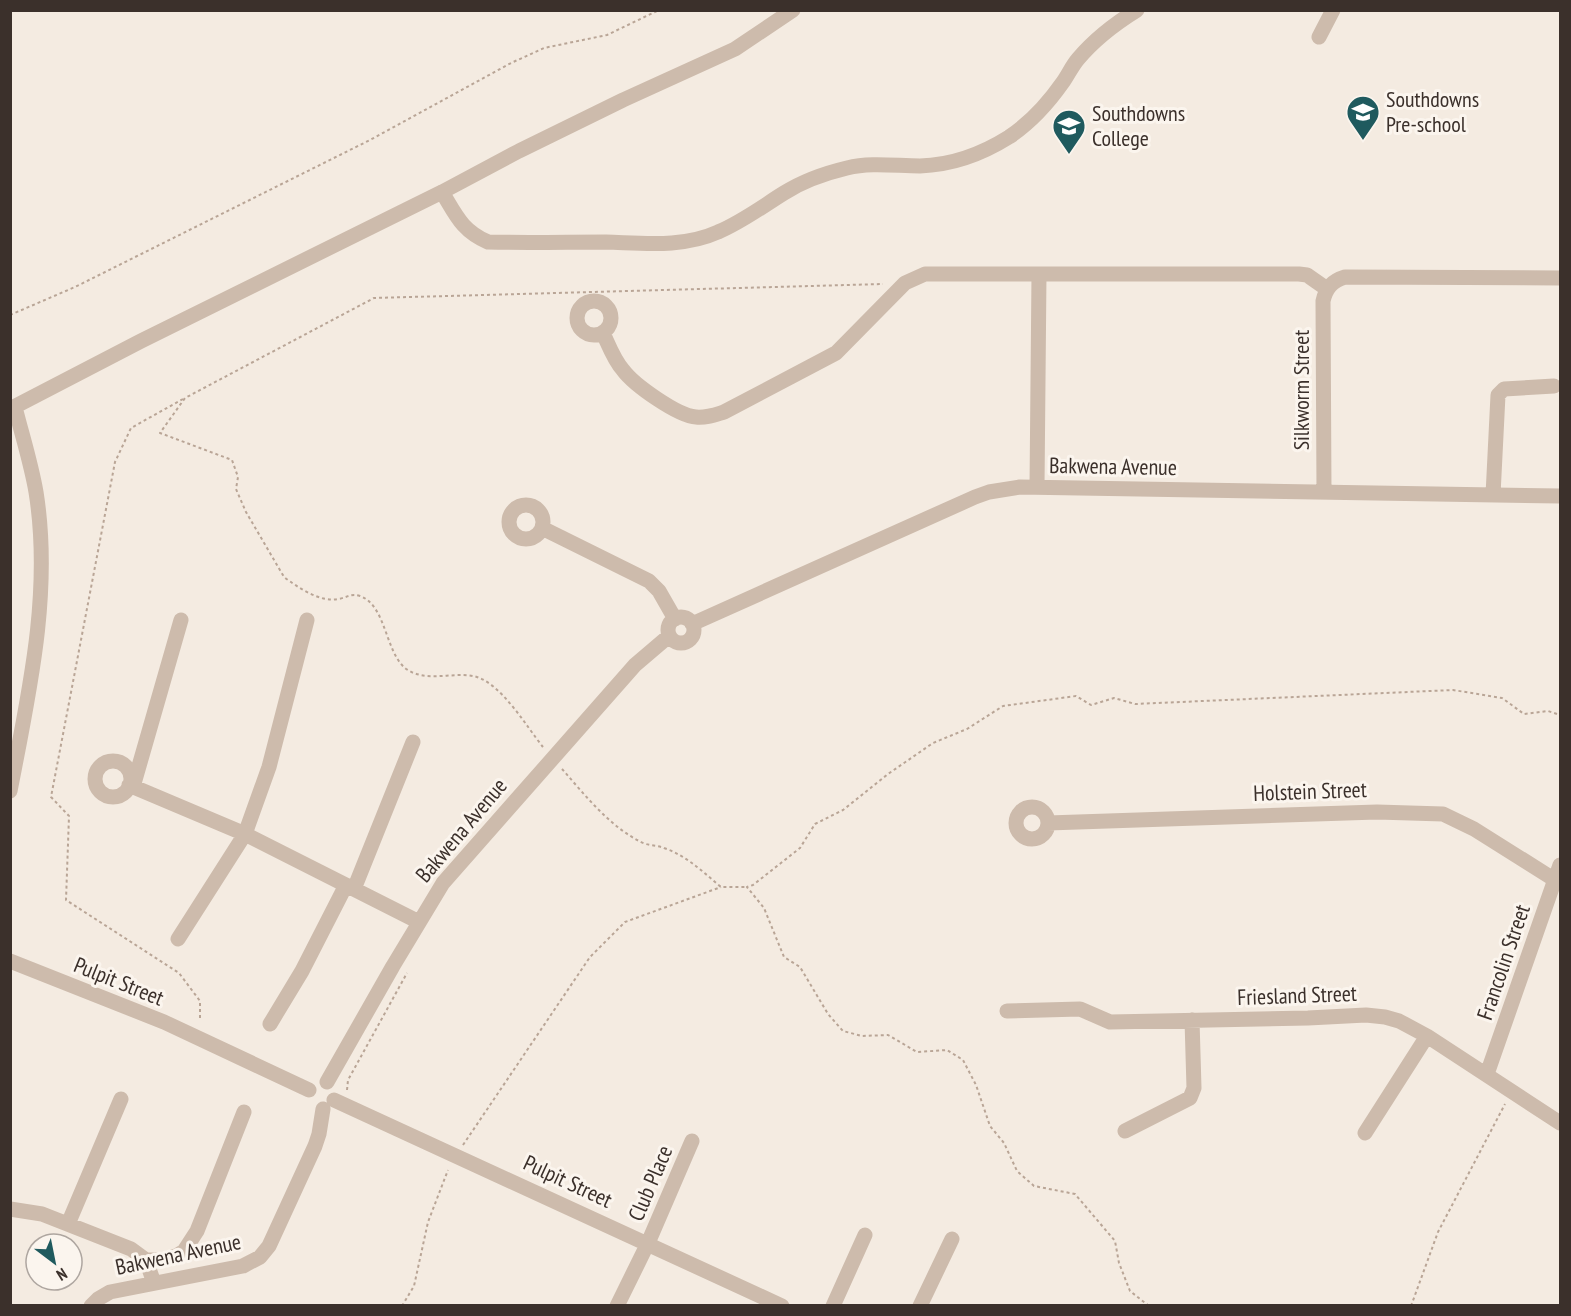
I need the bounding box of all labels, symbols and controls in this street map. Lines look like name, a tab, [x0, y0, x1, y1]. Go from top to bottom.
place label: Southdowns Pre-school	[1386, 85, 1479, 138]
school or university icon: Southdowns Pre-school	[1345, 94, 1381, 141]
place label: Southdowns College	[1092, 99, 1185, 152]
school or university icon: Southdowns College	[1051, 108, 1087, 155]
street label: Silkworm Street	[1287, 330, 1315, 450]
street label: Bakwena Avenue	[1049, 451, 1177, 481]
street label: Bakwena Avenue	[409, 772, 513, 888]
street label: Holstein Street	[1253, 775, 1367, 807]
street label: Francolin Street	[1470, 901, 1536, 1023]
street label: Pulpit Street	[70, 950, 168, 1012]
street label: Friesland Street	[1237, 979, 1357, 1011]
street label: Club Place	[622, 1141, 678, 1225]
street label: Pulpit Street	[519, 1148, 617, 1214]
street label: Bakwena Avenue	[113, 1227, 243, 1281]
north arrow	[24, 1232, 84, 1292]
text: N	[53, 1264, 71, 1285]

